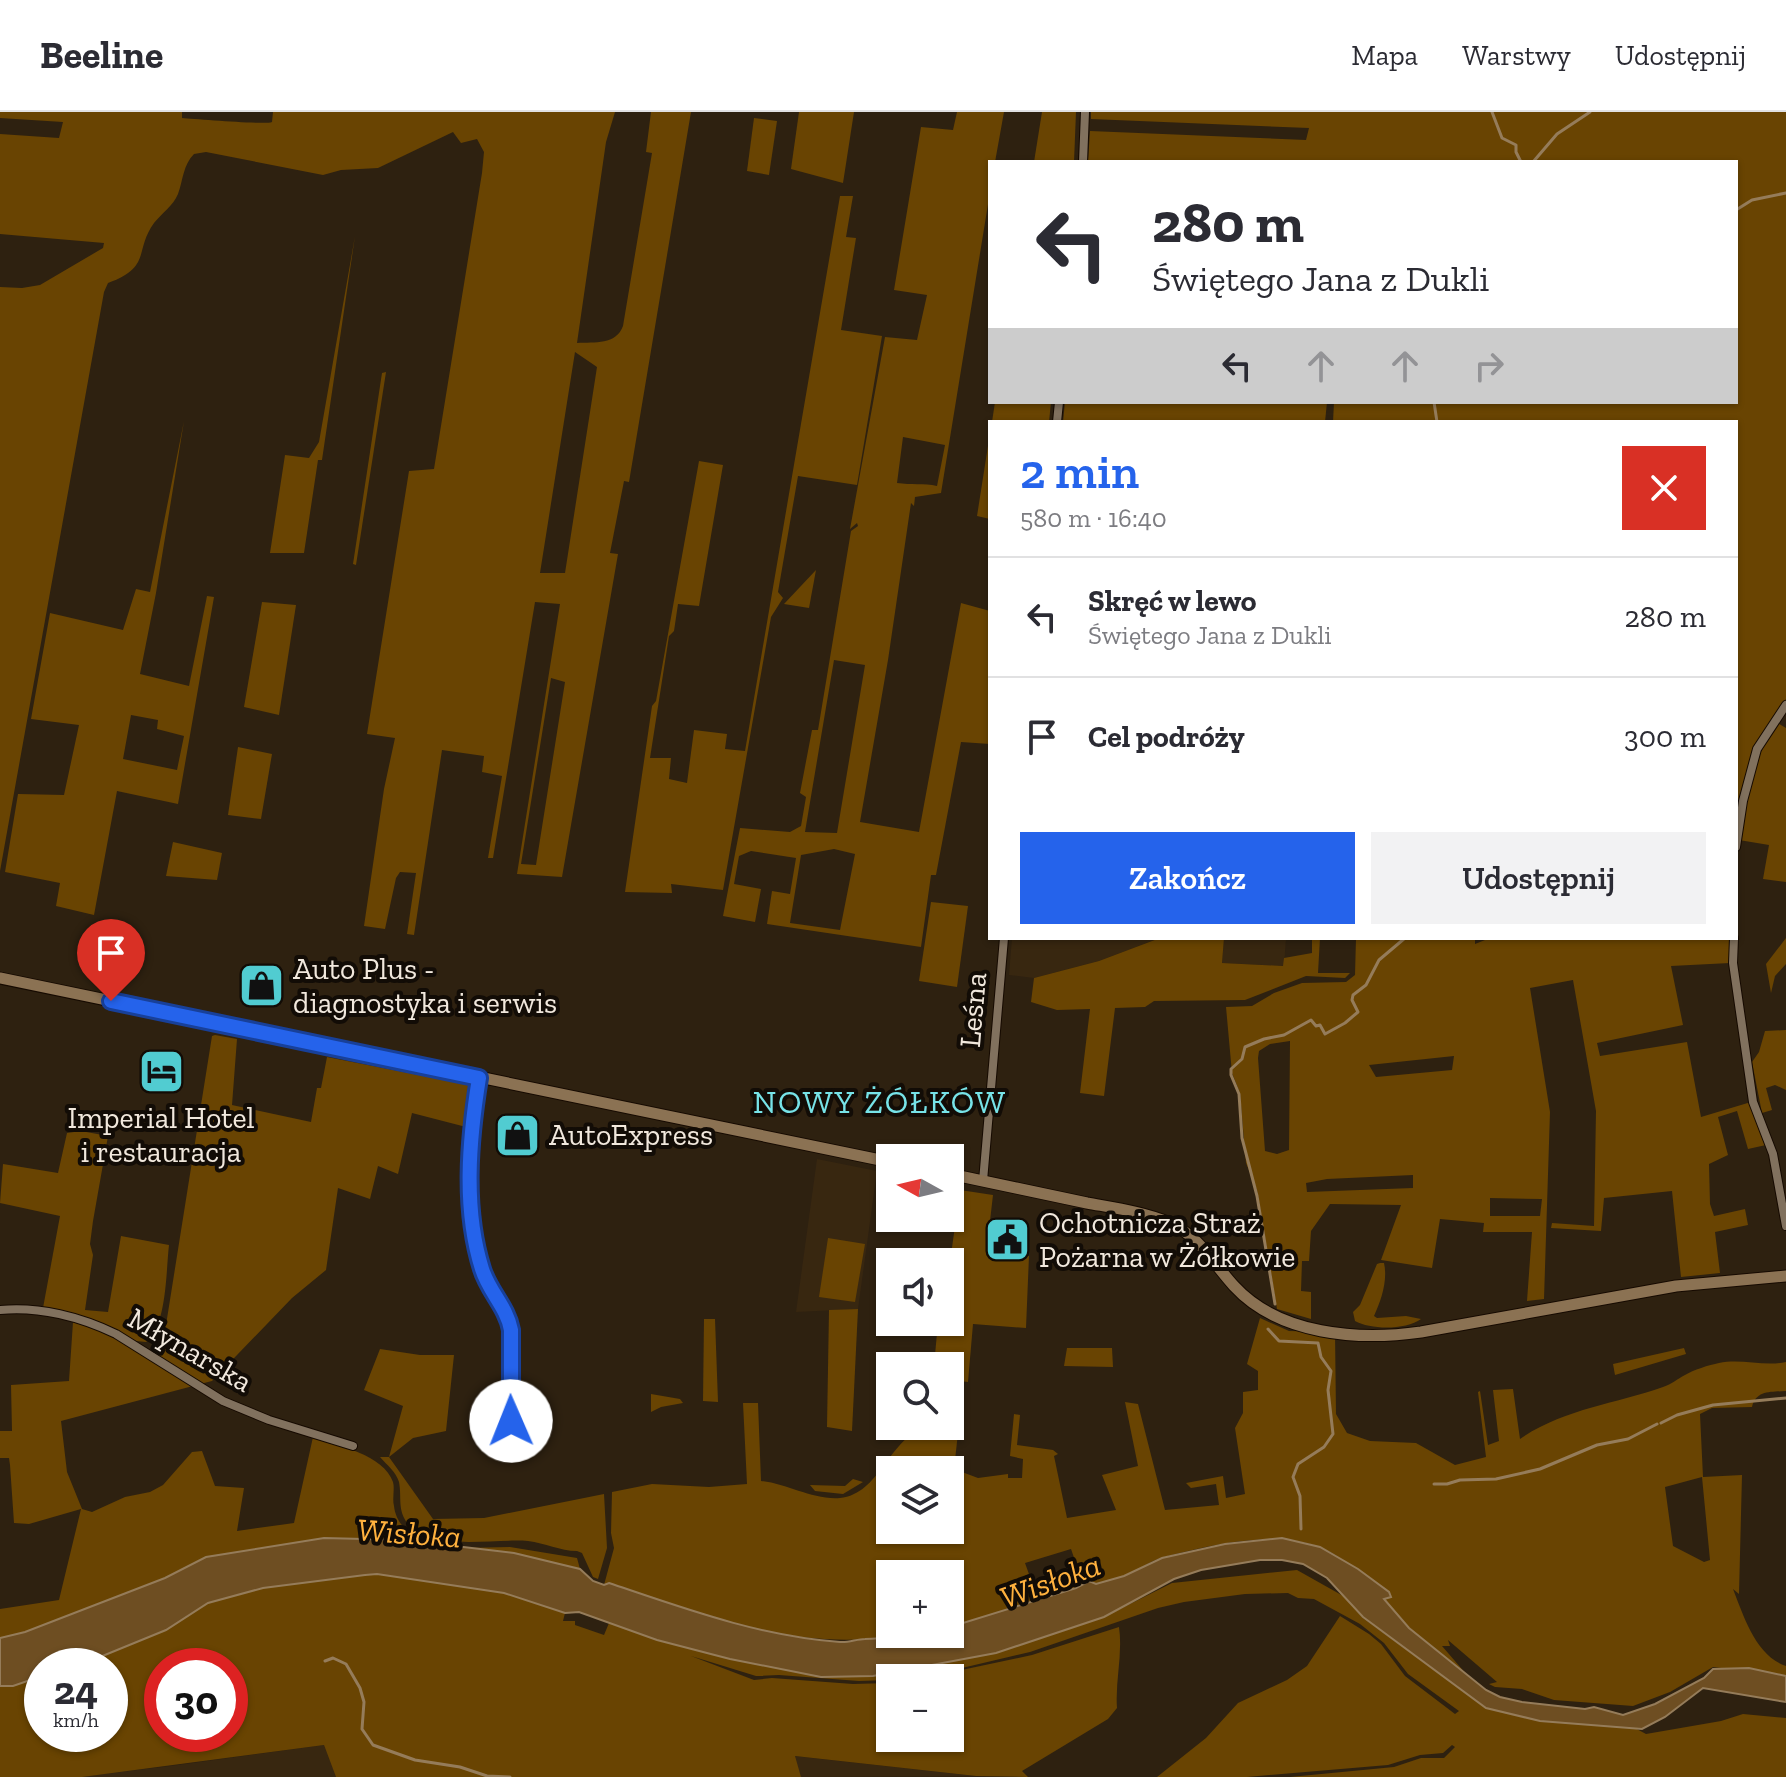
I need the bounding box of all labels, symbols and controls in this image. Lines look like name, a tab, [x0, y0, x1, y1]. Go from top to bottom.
text: Beeline	[40, 32, 163, 78]
text: Mapa	[1351, 39, 1418, 72]
text: Warstwy	[1462, 39, 1571, 72]
text: Udostępnij	[1615, 39, 1746, 72]
text: 280 m	[1152, 189, 1304, 256]
icon: left	[1020, 192, 1124, 296]
text: Świętego Jana z Dukli	[1152, 257, 1489, 300]
icon: left	[1215, 344, 1259, 388]
icon: ahead	[1299, 344, 1343, 388]
icon: ahead	[1383, 344, 1427, 388]
icon: right	[1467, 344, 1511, 388]
text: 2 min	[1020, 443, 1139, 500]
button: close	[1622, 446, 1706, 530]
text: 580 m · 16:40	[1020, 502, 1167, 534]
text: Skręć w lewo	[1088, 583, 1257, 619]
icon: left	[1020, 595, 1064, 639]
text: 280 m	[1624, 599, 1706, 635]
text: Świętego Jana z Dukli	[1088, 619, 1332, 651]
icon: arrive	[1020, 715, 1064, 759]
text: Cel podróży	[1088, 719, 1245, 755]
text: 300 m	[1624, 719, 1706, 755]
button: Zakończ	[1020, 832, 1355, 924]
button: Udostępnij	[1371, 832, 1706, 924]
pin	[77, 919, 145, 1001]
icon: arrive	[89, 931, 133, 975]
place label: Auto Plus - diagnostyka i serwis	[293, 951, 557, 1021]
shop icon: Auto Plus - diagnostyka i serwis	[238, 962, 286, 1010]
street label: Leśna	[952, 971, 994, 1049]
hotel icon: Imperial Hotel i restauracja	[137, 1048, 185, 1096]
district label: NOWY ŻÓŁKÓW	[753, 1083, 1007, 1121]
place label: Imperial Hotel i restauracja	[68, 1100, 255, 1170]
shop icon: AutoExpress	[494, 1111, 542, 1159]
place label: AutoExpress	[549, 1117, 713, 1153]
north arrow	[876, 1144, 964, 1232]
map controls	[876, 1144, 964, 1752]
place label: Ochotnicza Straż Pożarna w Żółkowie	[1039, 1205, 1295, 1275]
public building icon: Ochotnicza Straż Pożarna w Żółkowie	[984, 1216, 1032, 1264]
button: sound	[876, 1248, 964, 1336]
street label: Młynarska	[122, 1300, 258, 1400]
button: search	[876, 1352, 964, 1440]
position arrow	[469, 1379, 553, 1463]
button: layers	[876, 1456, 964, 1544]
water label: Wisłoka	[356, 1510, 462, 1556]
water label: Wisłoka	[995, 1545, 1105, 1617]
button: +	[876, 1560, 964, 1648]
speed limit sign: 30	[144, 1648, 248, 1752]
button: −	[876, 1664, 964, 1752]
text: 24	[54, 1666, 98, 1714]
text: km/h	[53, 1708, 99, 1732]

